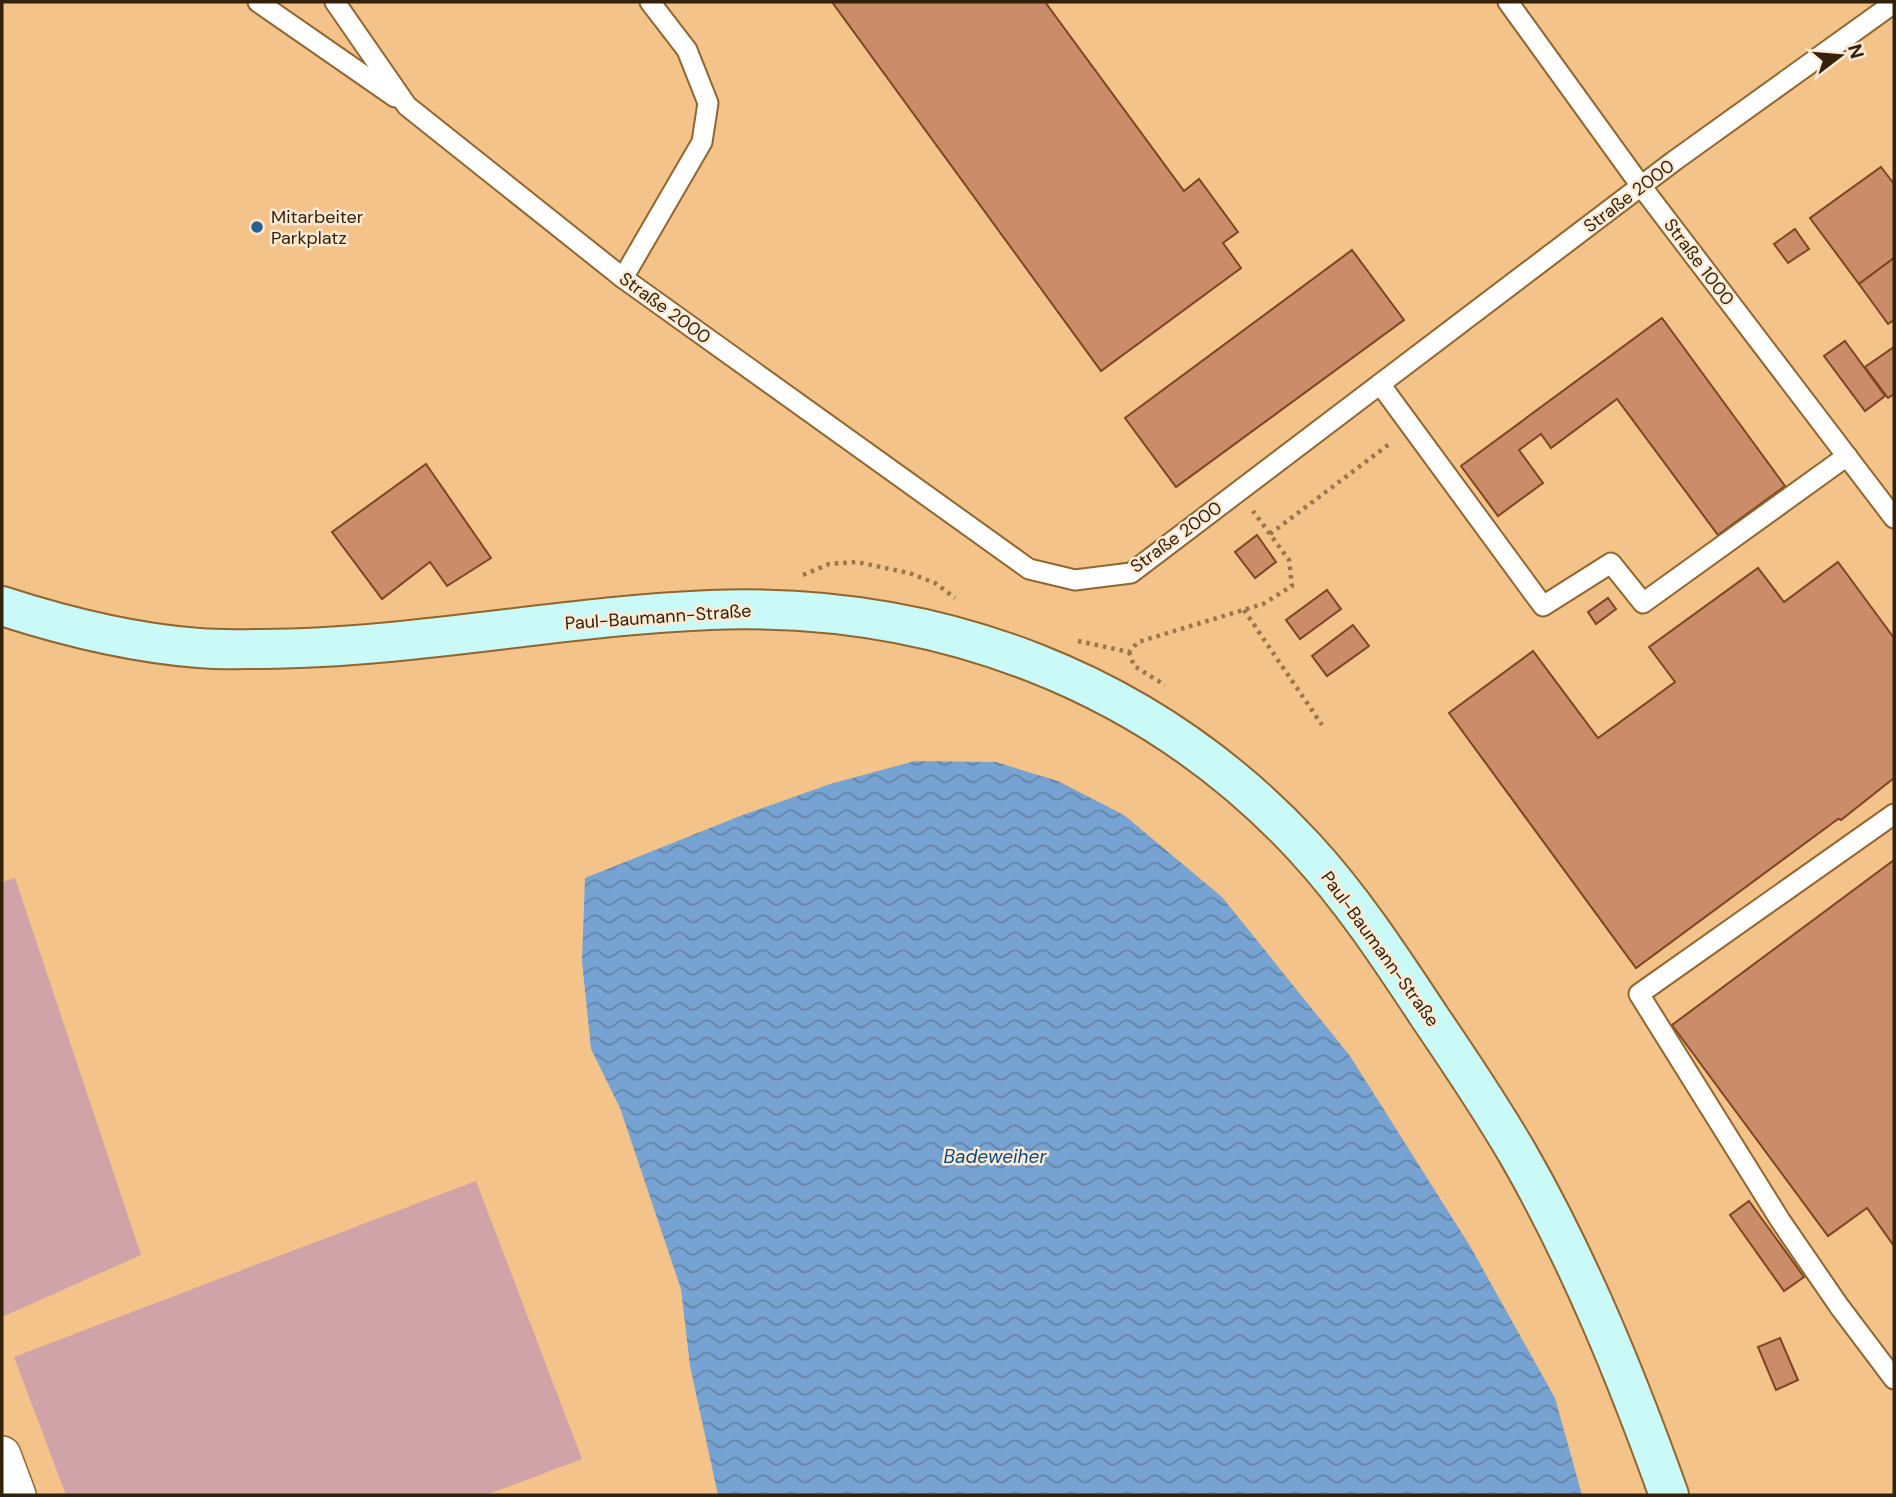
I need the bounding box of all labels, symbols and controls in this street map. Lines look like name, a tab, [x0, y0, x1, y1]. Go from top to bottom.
north arrow	[1805, 21, 1875, 91]
text: N	[1842, 41, 1870, 62]
street label: Straße 2000	[1579, 154, 1679, 238]
place label: Mitarbeiter Parkplatz	[271, 205, 364, 250]
street label: Straße 1000	[1658, 214, 1740, 310]
marker: Mitarbeiter Parkplatz	[249, 219, 265, 235]
street label: Straße 2000	[614, 267, 716, 349]
street label: Straße 2000	[1125, 496, 1227, 578]
street label: Paul-Baumann-Straße	[564, 599, 752, 635]
street label: Paul-Baumann-Straße	[1315, 866, 1445, 1032]
water label: Badeweiher	[944, 1144, 1047, 1169]

